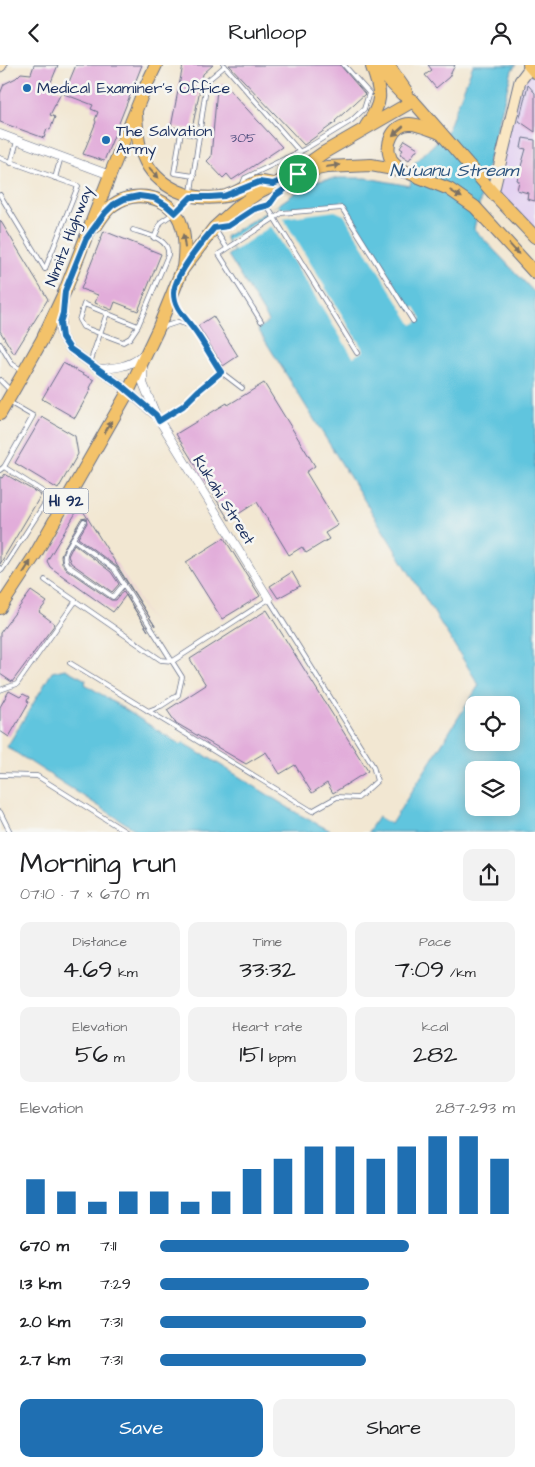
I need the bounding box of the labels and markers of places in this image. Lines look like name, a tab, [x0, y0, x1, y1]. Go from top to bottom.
place label: Medical Examiner’s Office	[37, 77, 231, 99]
marker: Medical Examiner’s Office	[21, 82, 33, 94]
place label: The Salvation Army	[116, 120, 212, 161]
marker: The Salvation Army	[100, 134, 112, 146]
pin	[277, 153, 319, 195]

